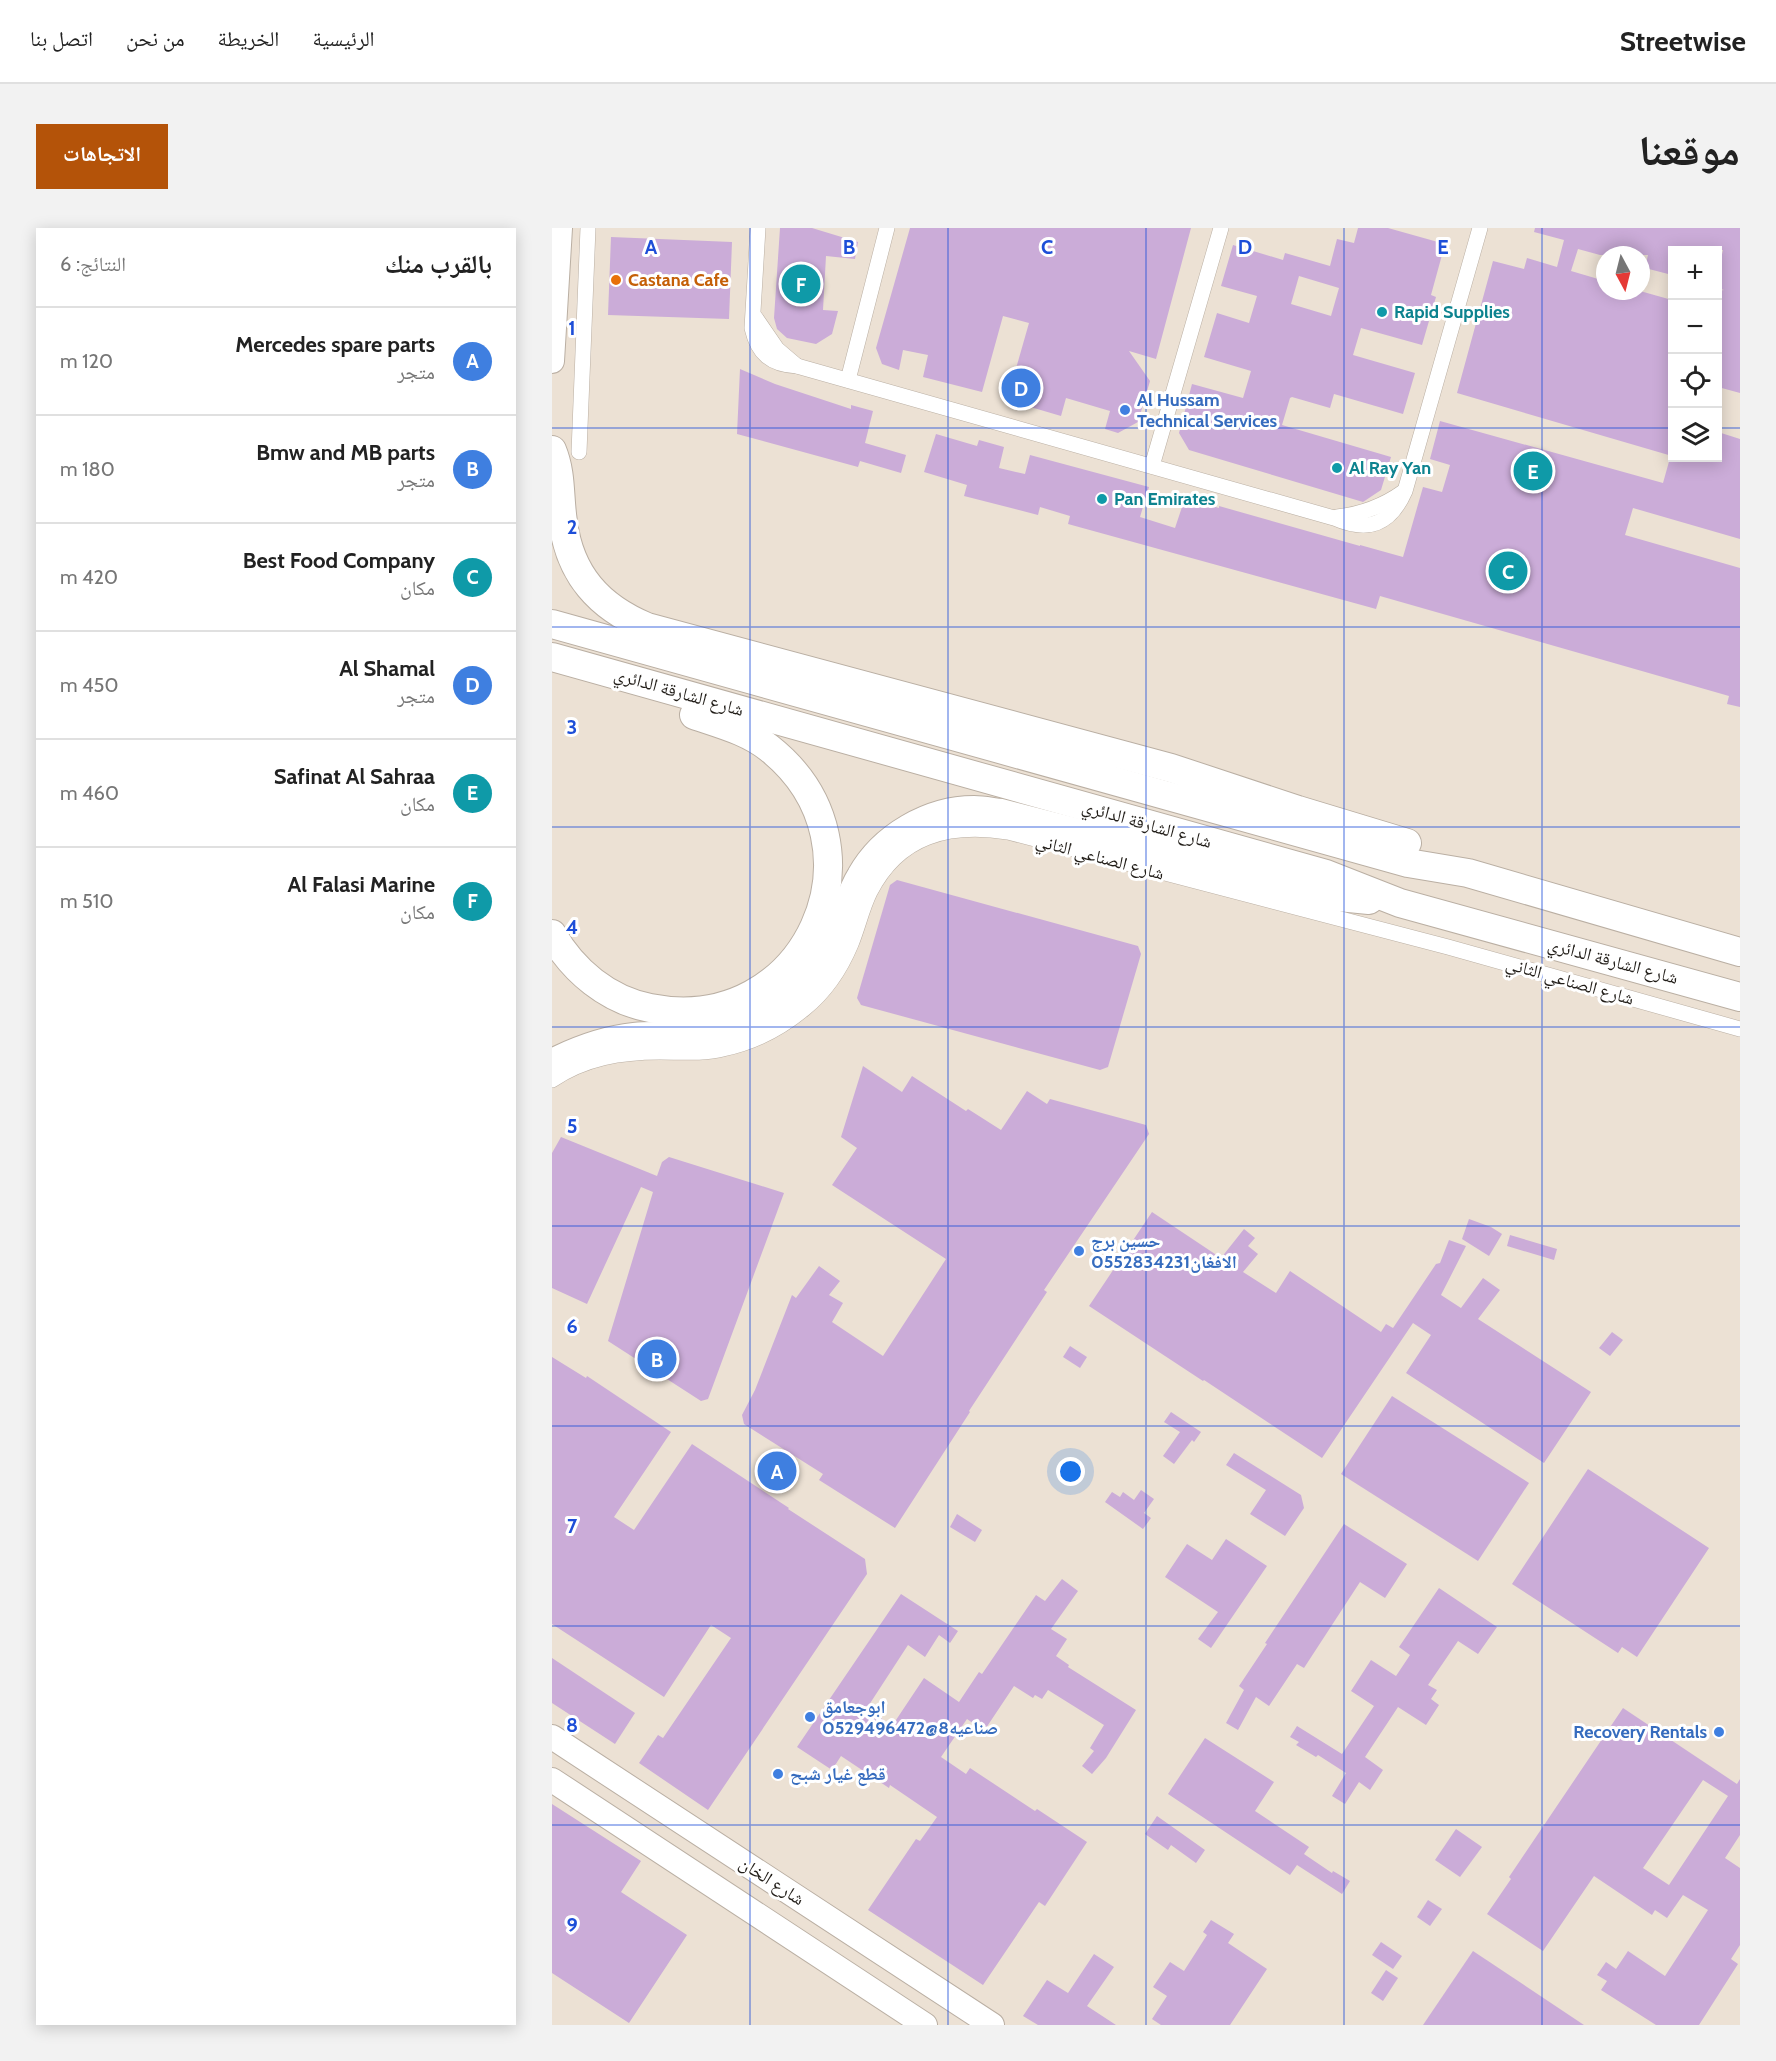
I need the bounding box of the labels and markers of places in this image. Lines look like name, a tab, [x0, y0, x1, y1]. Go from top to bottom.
pin: F	[782, 262, 820, 306]
place label: Castana Cafe	[628, 269, 729, 291]
marker: Castana Cafe	[609, 273, 623, 287]
place label: Rapid Supplies	[1394, 301, 1510, 323]
marker: Rapid Supplies	[1375, 305, 1389, 319]
pin: D	[1002, 366, 1040, 410]
place label: Al Hussam Technical Services	[1137, 389, 1278, 432]
marker: Al Hussam Technical Services	[1118, 403, 1132, 417]
pin: E	[1514, 448, 1552, 494]
place label: Al Ray Yan	[1349, 457, 1431, 479]
marker: Al Ray Yan	[1330, 461, 1344, 475]
place label: Pan Emirates	[1114, 488, 1216, 510]
marker: Pan Emirates	[1095, 492, 1109, 506]
pin: C	[1488, 548, 1528, 594]
place label: حسين برج الافغان0552834231	[1091, 1230, 1237, 1273]
marker: حسين برج الافغان0552834231	[1072, 1244, 1086, 1258]
pin: B	[638, 1336, 676, 1382]
pin: A	[758, 1448, 796, 1494]
place label: ابوجعامق صناعيه8@0529496472	[822, 1696, 998, 1739]
marker: ابوجعامق صناعيه8@0529496472	[803, 1710, 817, 1724]
place label: Recovery Rentals	[1573, 1721, 1707, 1743]
marker: Recovery Rentals	[1712, 1725, 1726, 1739]
place label: قطع غيار شبح	[790, 1763, 886, 1786]
marker: قطع غيار شبح	[771, 1767, 785, 1781]

